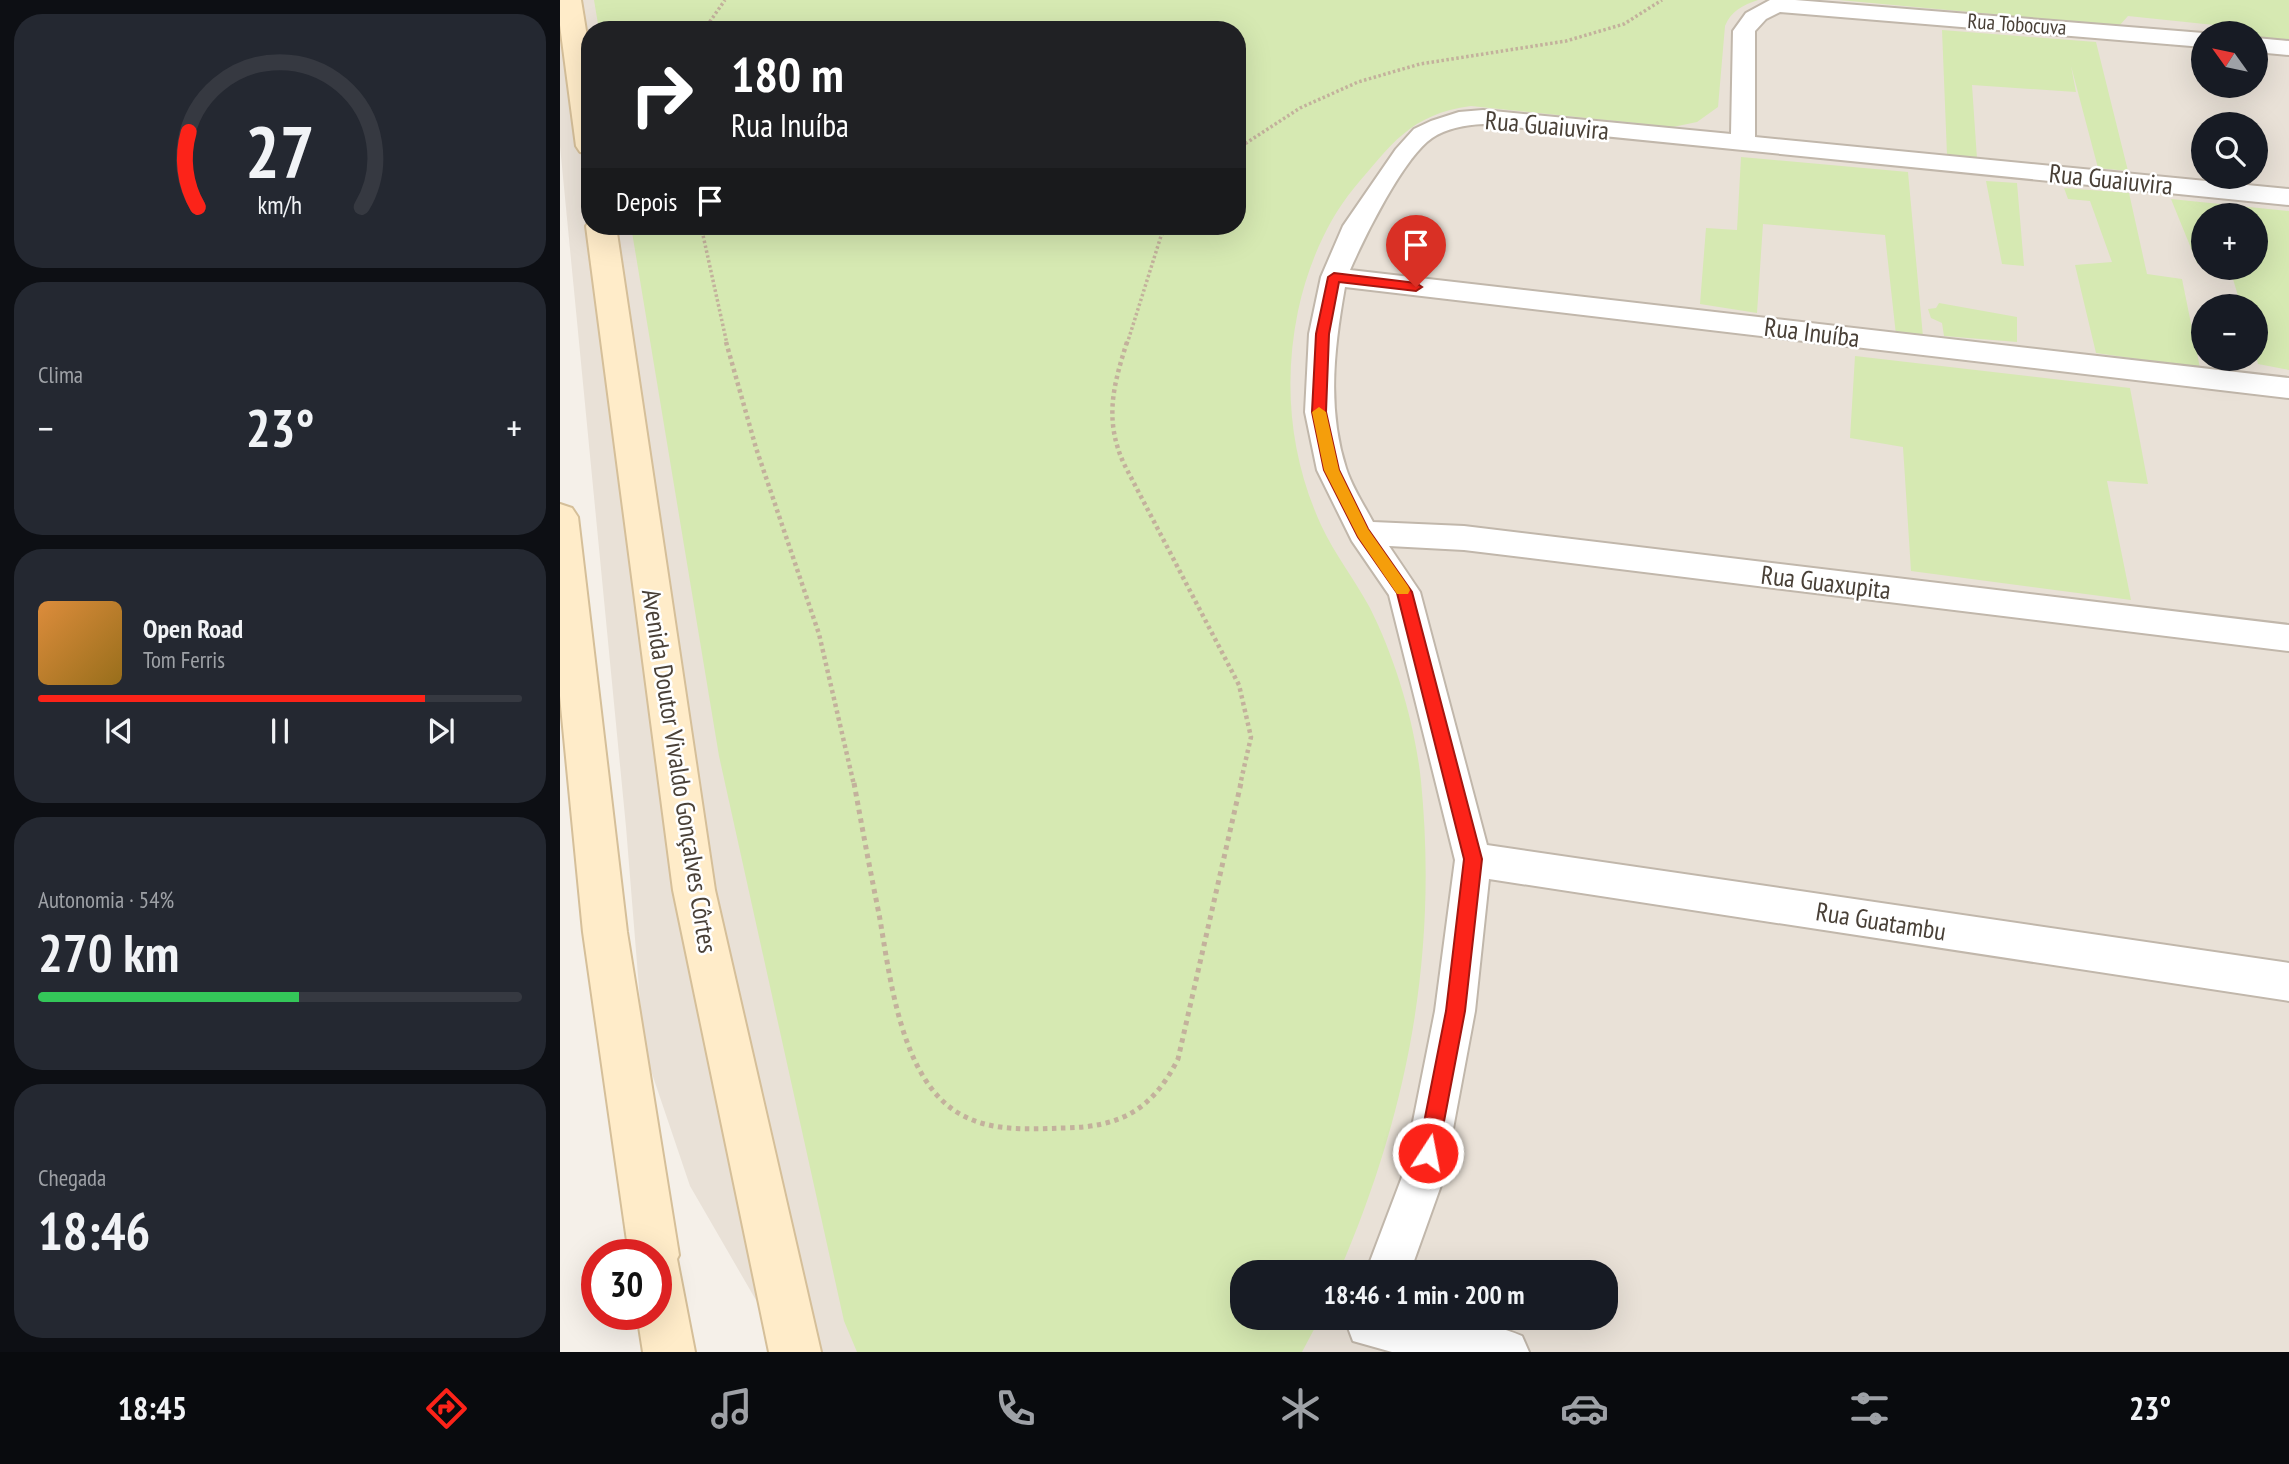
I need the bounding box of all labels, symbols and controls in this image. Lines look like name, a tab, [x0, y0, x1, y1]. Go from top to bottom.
street label: Rua Tobocuva	[1967, 7, 2067, 41]
north arrow	[2191, 21, 2268, 98]
map controls	[2191, 21, 2268, 371]
text: 180 m	[731, 42, 844, 106]
icon: right	[616, 49, 707, 140]
text: 27	[245, 103, 315, 197]
street label: Rua Guaiuvira	[1484, 103, 1610, 147]
text: Rua Inuíba	[731, 104, 849, 146]
button: search	[2191, 112, 2268, 189]
street label: Rua Guaiuvira	[2047, 156, 2175, 202]
icon: arrive	[691, 182, 729, 220]
text: Depois	[616, 185, 677, 218]
text: km/h	[258, 189, 302, 221]
button: +	[2191, 203, 2268, 280]
pin	[1386, 215, 1446, 287]
icon: arrive	[1397, 226, 1435, 264]
button: −	[2191, 294, 2268, 371]
street label: Rua Inuíba	[1762, 310, 1862, 354]
text: Clima	[38, 360, 83, 389]
text: 23°	[246, 394, 314, 461]
text: −	[38, 403, 54, 452]
text: +	[506, 403, 522, 452]
street label: Rua Guaxupita	[1759, 558, 1893, 606]
street label: Avenida Doutor Vivaldo Gonçalves Côrtes	[635, 587, 725, 955]
text: Open Road	[143, 612, 243, 645]
text: Tom Ferris	[143, 645, 225, 674]
icon: previous	[100, 712, 138, 750]
icon: pause	[261, 712, 299, 750]
icon: next	[422, 712, 460, 750]
text: Autonomia · 54%	[38, 885, 174, 914]
street label: Rua Guatambu	[1814, 894, 1948, 948]
text: 270 km	[38, 919, 179, 986]
position arrow	[1391, 1116, 1465, 1190]
text: Chegada	[38, 1163, 106, 1192]
text: 18:46	[38, 1197, 150, 1264]
speed limit sign: 30	[581, 1239, 672, 1330]
text: 18:46 · 1 min · 200 m	[1324, 1278, 1524, 1311]
icon: directions	[422, 1384, 471, 1433]
icon: music	[707, 1384, 756, 1433]
icon: phone	[991, 1384, 1040, 1433]
icon: climate	[1276, 1384, 1325, 1433]
icon: car	[1560, 1384, 1609, 1433]
icon: filters	[1845, 1384, 1894, 1433]
text: 18:45	[118, 1387, 187, 1429]
text: 23°	[2129, 1387, 2171, 1429]

